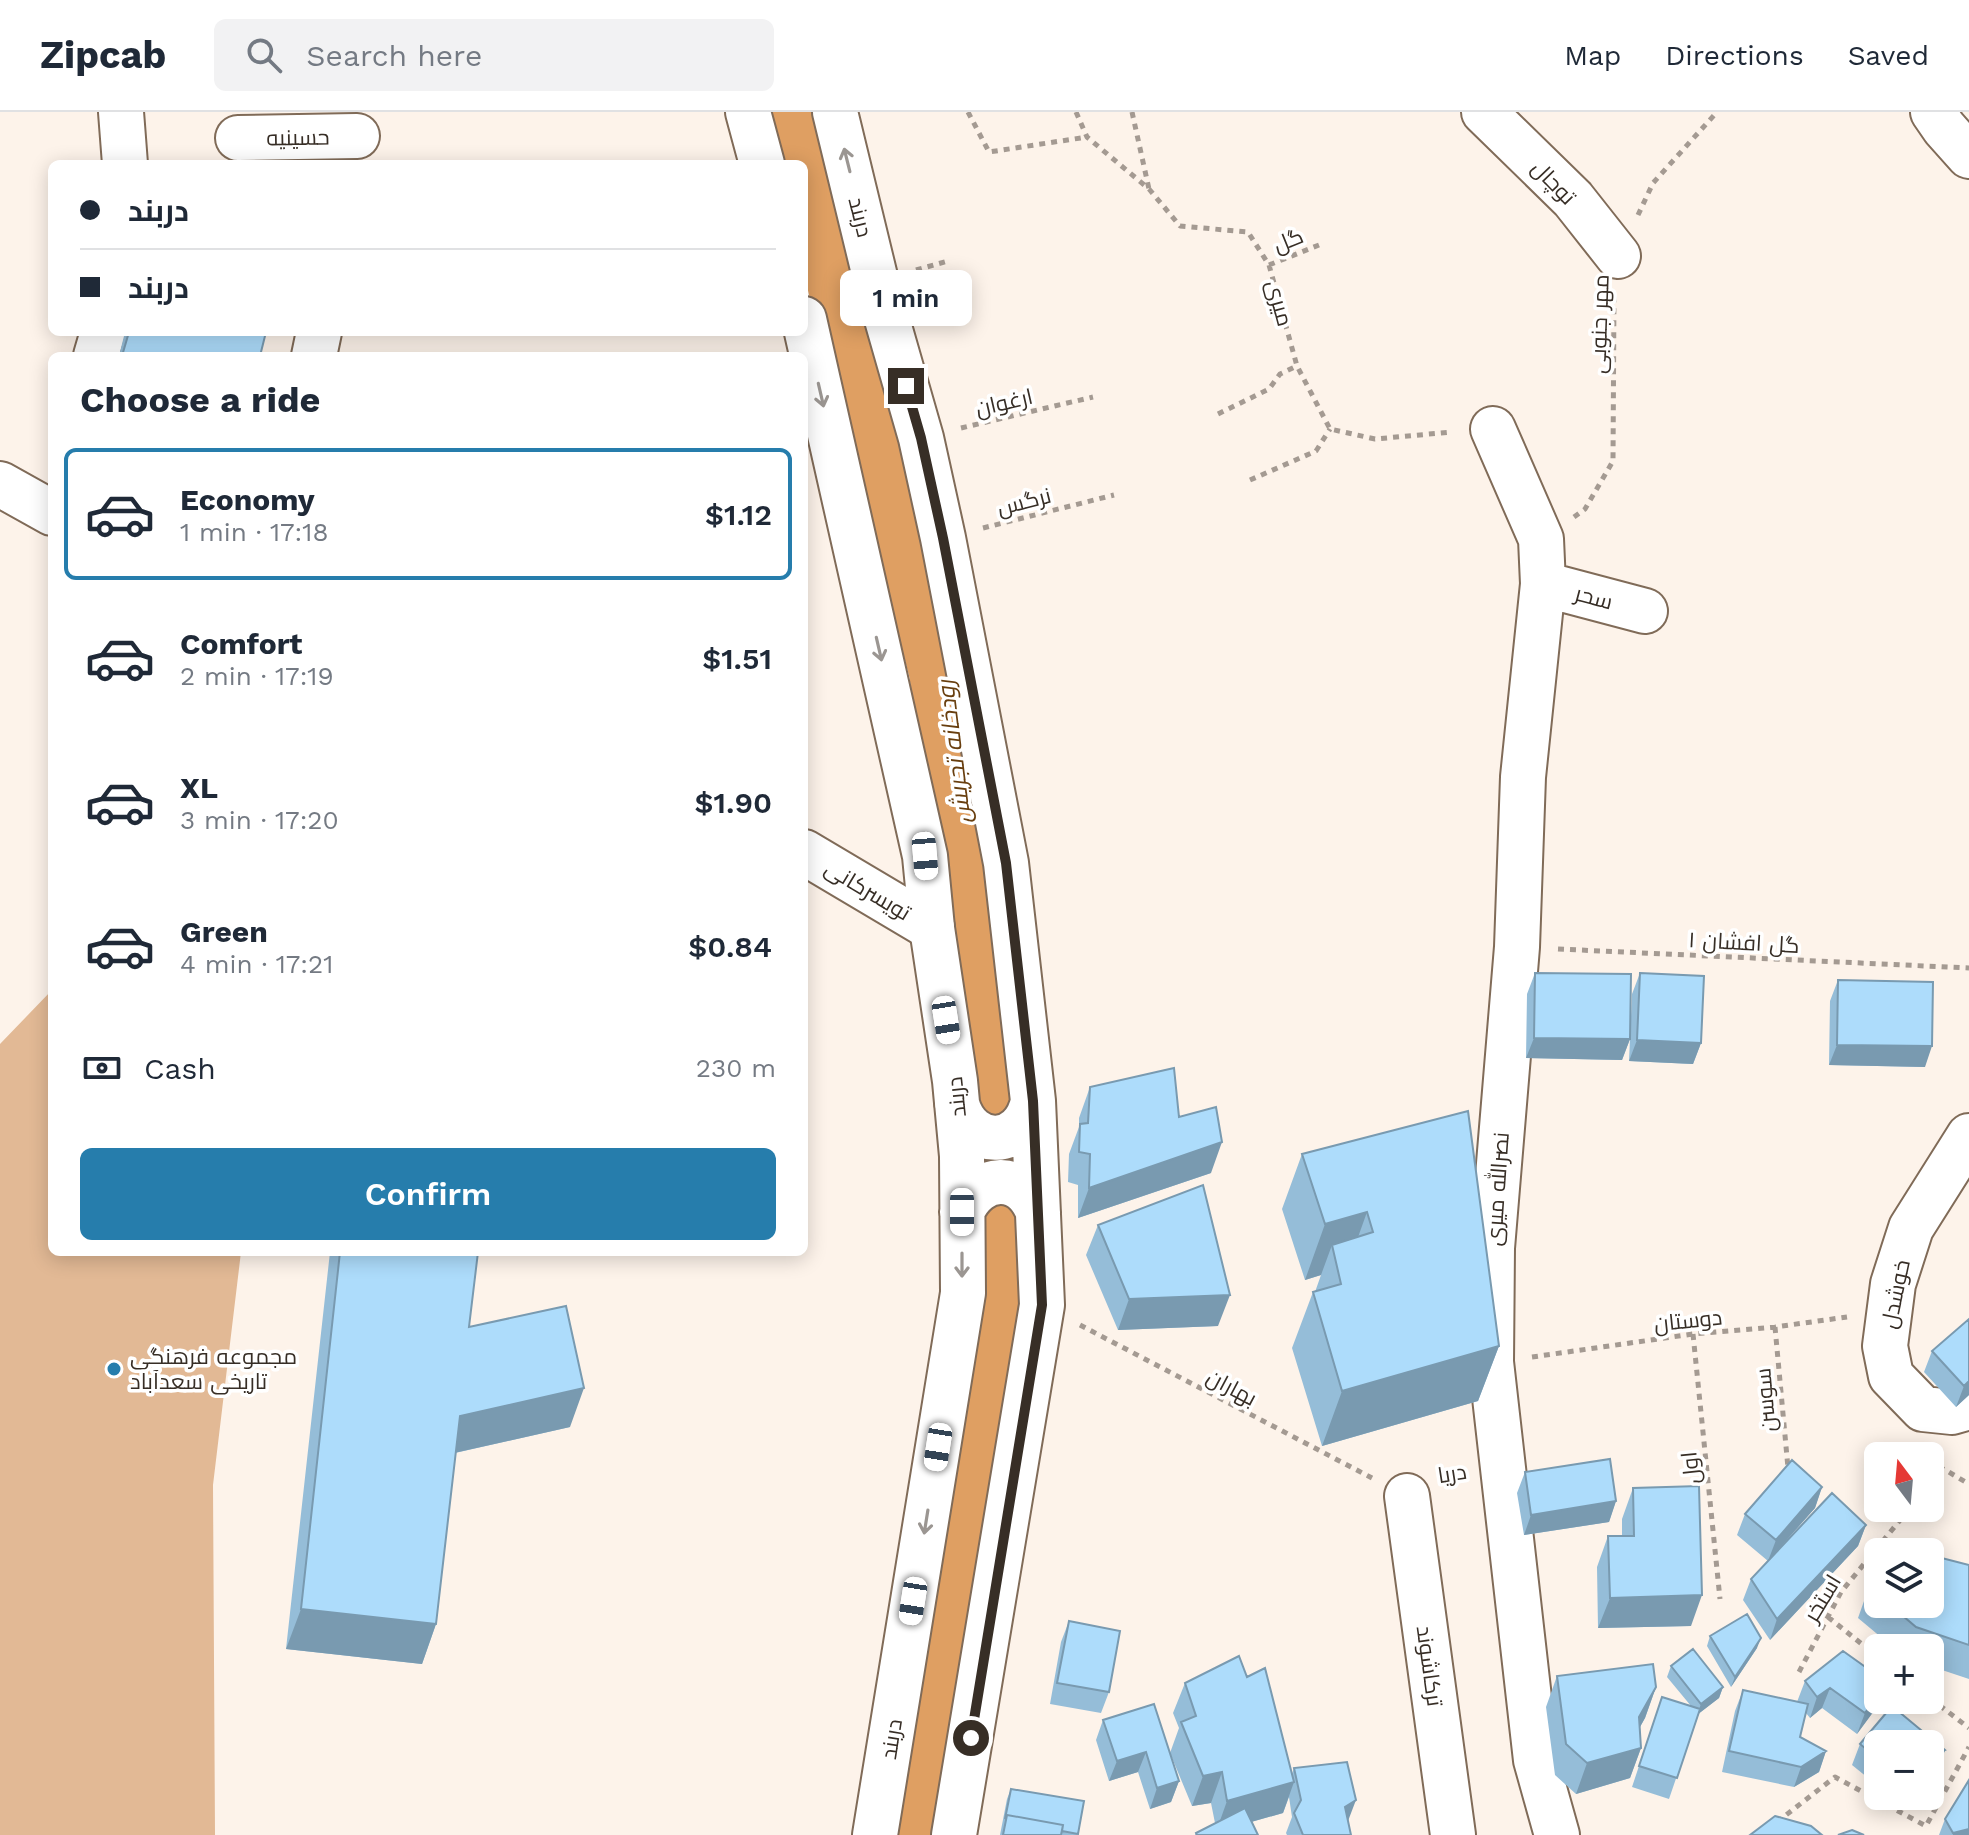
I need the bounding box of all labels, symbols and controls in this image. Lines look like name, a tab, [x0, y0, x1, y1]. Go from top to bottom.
search box	[214, 19, 774, 91]
text: Zipcab	[40, 33, 166, 77]
icon: search	[242, 33, 286, 77]
text: Search here	[306, 38, 482, 73]
text: Map	[1564, 39, 1621, 72]
text: Directions	[1665, 39, 1804, 72]
text: Saved	[1848, 39, 1929, 72]
street label: حسینیه	[266, 124, 330, 151]
one-way arrow	[838, 148, 853, 174]
street label: توچال	[1525, 155, 1581, 211]
text: دربند	[128, 193, 189, 228]
street label: دربند	[843, 194, 878, 240]
street label: گل	[1269, 223, 1307, 259]
text: دربند	[128, 270, 189, 305]
callout: 1 min	[840, 270, 972, 326]
street label: مهر جنوبی	[1585, 274, 1615, 374]
street label: میری	[1261, 277, 1298, 329]
text: 1 min	[873, 283, 939, 313]
route end	[888, 368, 924, 404]
text: Choose a ride	[80, 379, 320, 421]
one-way arrow	[814, 382, 829, 407]
street label: ارغوان	[973, 384, 1035, 421]
icon: car	[84, 478, 156, 550]
text: Economy	[180, 482, 315, 517]
street label: نرگس	[995, 483, 1054, 521]
text: $1.12	[705, 497, 772, 532]
text: 1 min · 17:18	[180, 517, 328, 547]
street label: سحر	[1570, 580, 1615, 614]
icon: car	[84, 622, 156, 694]
text: Comfort	[180, 626, 302, 661]
one-way arrow	[872, 635, 887, 661]
text: $1.51	[702, 641, 772, 676]
text: 2 min · 17:19	[180, 661, 334, 691]
water label: رودخانه تجریش	[931, 677, 977, 825]
icon: car	[84, 766, 156, 838]
text: XL	[180, 770, 218, 805]
text: $1.90	[694, 785, 772, 820]
text: 3 min · 17:20	[180, 805, 339, 835]
car	[911, 831, 939, 881]
street label: تویسرکانی	[820, 855, 915, 927]
icon: car	[84, 910, 156, 982]
text: Green	[180, 914, 268, 949]
street label: گل افشان ۱	[1688, 927, 1800, 959]
text: $0.84	[688, 929, 772, 964]
text: 4 min · 17:21	[180, 949, 333, 979]
car	[930, 994, 962, 1046]
icon: cash	[80, 1046, 124, 1090]
text: Cash	[144, 1051, 216, 1086]
text: 230 m	[696, 1053, 776, 1083]
street label: دربند	[942, 1075, 971, 1118]
street label: نصرالله میری	[1479, 1131, 1514, 1247]
button: Confirm	[80, 1148, 776, 1240]
car	[950, 1188, 974, 1236]
one-way arrow	[954, 1251, 970, 1278]
street label: خوشدل	[1876, 1257, 1915, 1331]
street label: دوستان	[1653, 1304, 1723, 1337]
place label: مجموعه فرهنگی تاریخی سعدآباد	[130, 1344, 297, 1395]
marker: مجموعه فرهنگی تاریخی سعدآباد	[105, 1360, 123, 1378]
street label: بهاران	[1202, 1364, 1261, 1412]
street label: سوسن	[1750, 1367, 1782, 1433]
car	[922, 1421, 954, 1473]
north arrow	[1864, 1442, 1944, 1522]
map controls	[1864, 1442, 1944, 1810]
street label: اول	[1676, 1450, 1705, 1485]
street label: دریا	[1436, 1459, 1468, 1488]
one-way arrow	[917, 1509, 932, 1534]
button: layers	[1864, 1538, 1944, 1618]
street label: استخر	[1798, 1570, 1846, 1628]
car	[897, 1575, 929, 1627]
street label: ترکاشوند	[1411, 1624, 1448, 1708]
button: +	[1864, 1634, 1944, 1714]
street label: دربند	[876, 1717, 907, 1761]
route start	[953, 1720, 989, 1756]
button: −	[1864, 1730, 1944, 1810]

